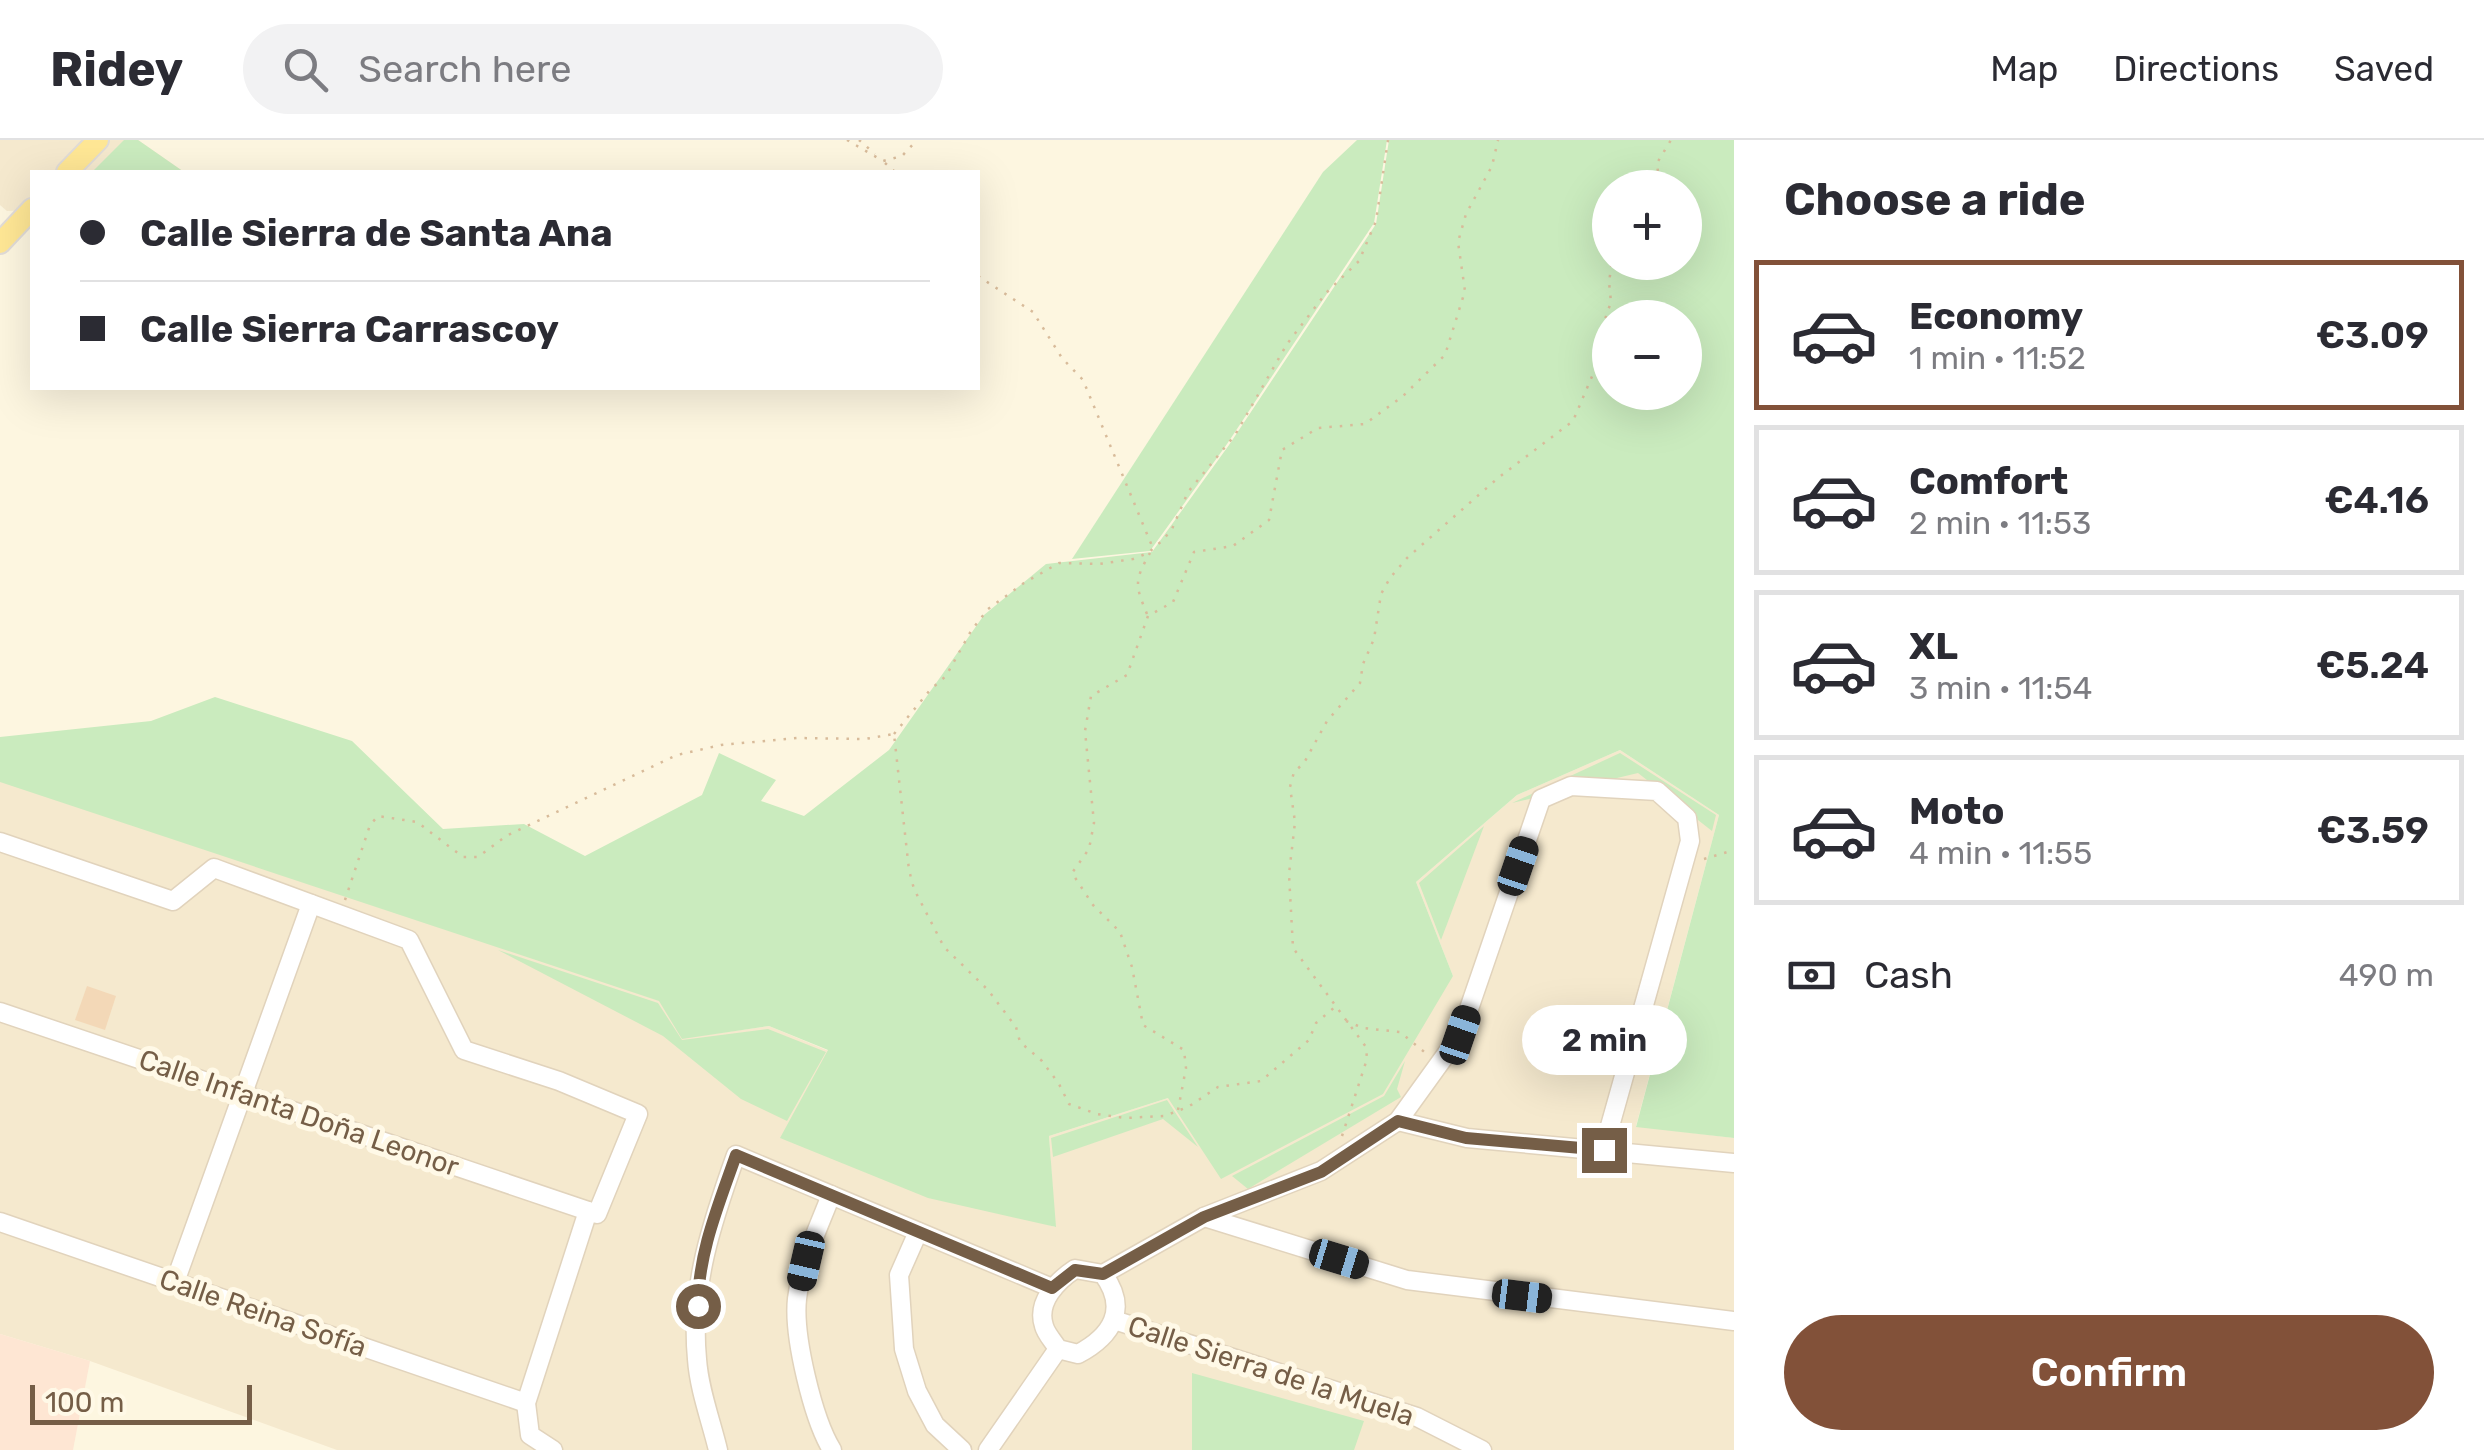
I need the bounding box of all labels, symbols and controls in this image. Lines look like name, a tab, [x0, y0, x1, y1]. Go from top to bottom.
search box	[243, 24, 943, 114]
text: Ridey	[50, 41, 183, 98]
icon: search	[278, 42, 333, 97]
text: Search here	[358, 46, 571, 92]
text: Map	[1990, 48, 2058, 90]
text: Directions	[2113, 48, 2279, 90]
text: Saved	[2334, 48, 2434, 90]
map controls	[1592, 170, 1702, 410]
button: +	[1592, 170, 1702, 280]
text: Choose a ride	[1784, 173, 2086, 226]
text: Calle Sierra de Santa Ana	[140, 210, 613, 256]
icon: car	[1789, 290, 1879, 380]
text: Economy	[1909, 293, 2083, 339]
button: −	[1592, 300, 1702, 410]
text: Calle Sierra Carrascoy	[140, 306, 559, 352]
text: €3.09	[2316, 312, 2429, 358]
text: 1 min · 11:52	[1909, 339, 2086, 377]
icon: car	[1789, 455, 1879, 545]
text: Comfort	[1909, 458, 2068, 504]
text: €4.16	[2324, 477, 2429, 523]
text: 2 min · 11:53	[1909, 504, 2091, 542]
icon: car	[1789, 620, 1879, 710]
text: XL	[1909, 623, 1958, 669]
text: €5.24	[2316, 642, 2429, 688]
text: 3 min · 11:54	[1909, 669, 2092, 707]
icon: car	[1789, 785, 1879, 875]
text: Moto	[1909, 788, 2005, 834]
text: €3.59	[2317, 807, 2429, 853]
car	[1494, 833, 1542, 899]
text: 4 min · 11:55	[1909, 834, 2092, 872]
icon: cash	[1784, 948, 1839, 1003]
text: Cash	[1864, 952, 1953, 998]
text: 490 m	[2339, 956, 2434, 994]
car	[1436, 1002, 1484, 1068]
callout: 2 min	[1522, 1005, 1686, 1075]
text: 2 min	[1562, 1021, 1647, 1059]
street label: Calle Infanta Doña Leonor	[135, 1043, 464, 1183]
route end	[1582, 1128, 1627, 1173]
car	[785, 1228, 827, 1294]
car	[1306, 1236, 1372, 1282]
street label: Calle Reina Sofía	[155, 1262, 371, 1364]
car	[1490, 1277, 1554, 1315]
route start	[676, 1284, 721, 1329]
street label: Calle Sierra de la Muela	[1124, 1309, 1418, 1433]
button: Confirm	[1784, 1315, 2434, 1430]
scale bar	[30, 1380, 252, 1424]
text: 100 m	[45, 1386, 124, 1419]

